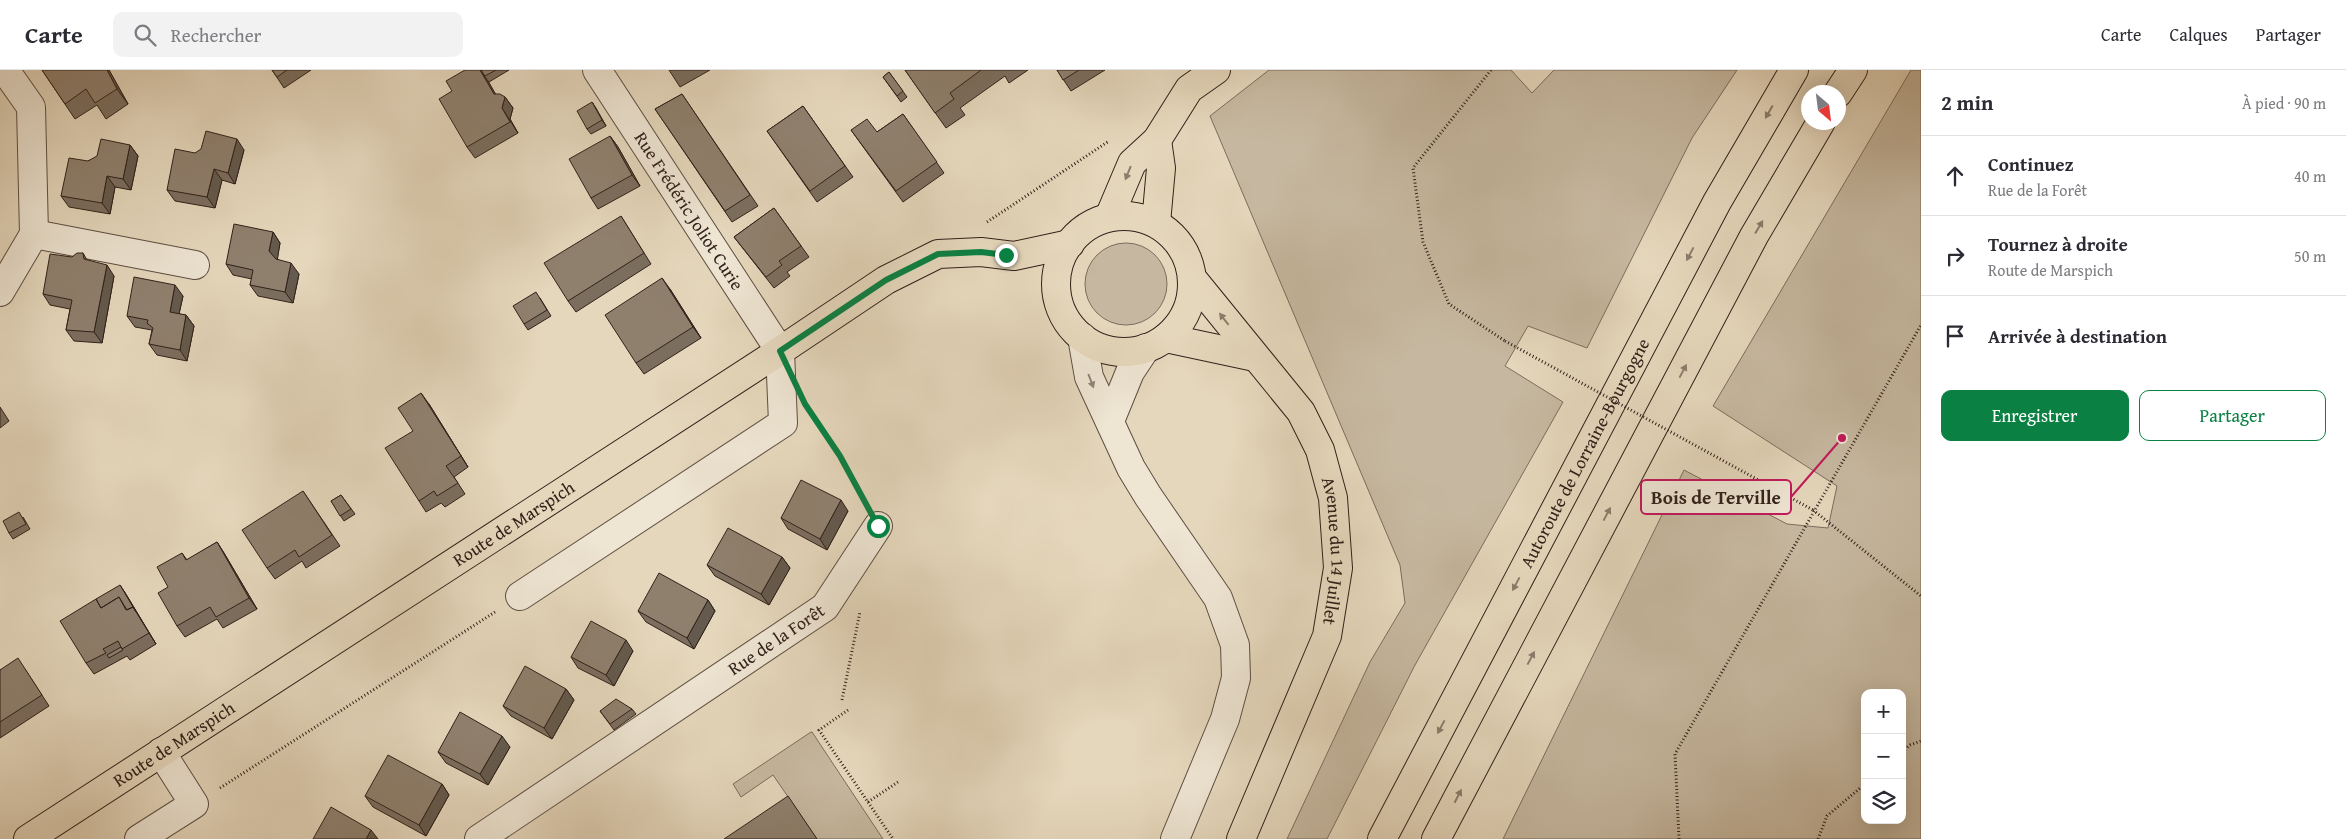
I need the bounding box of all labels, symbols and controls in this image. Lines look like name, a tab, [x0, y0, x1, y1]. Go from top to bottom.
search box	[113, 12, 463, 57]
text: Carte	[25, 17, 83, 52]
icon: search	[131, 21, 159, 49]
text: Rechercher	[171, 21, 261, 49]
text: Carte	[2101, 21, 2142, 48]
text: Calques	[2170, 21, 2228, 48]
text: Partager	[2256, 21, 2321, 48]
north arrow	[1801, 85, 1846, 130]
text: 2 min	[1941, 87, 1993, 118]
text: À pied · 90 m	[2242, 91, 2326, 115]
one-way arrow	[1765, 106, 1774, 119]
street label: Rue Frédéric Joliot Curie	[628, 126, 751, 295]
text: Continuez	[1988, 150, 2074, 178]
icon: ahead	[1941, 162, 1969, 190]
text: 40 m	[2294, 164, 2326, 188]
one-way arrow	[1123, 166, 1131, 180]
text: Rue de la Forêt	[1988, 178, 2087, 202]
one-way arrow	[1755, 221, 1764, 234]
text: Tournez à droite	[1988, 230, 2128, 258]
icon: right	[1941, 242, 1969, 270]
route end	[995, 244, 1018, 267]
text: 50 m	[2294, 244, 2326, 268]
one-way arrow	[1686, 247, 1694, 261]
text: Route de Marspich	[1988, 258, 2113, 282]
one-way arrow	[1219, 313, 1230, 326]
icon: arrive	[1941, 322, 1969, 350]
text: Arrivée à destination	[1988, 322, 2167, 350]
street label: Autoroute de Lorraine-Bourgogne	[1513, 333, 1656, 573]
one-way arrow	[1679, 363, 1687, 378]
one-way arrow	[1087, 374, 1095, 389]
button: Enregistrer	[1941, 390, 2129, 441]
button: Partager	[2139, 390, 2326, 441]
street label: Avenue du 14 Juillet	[1315, 473, 1352, 628]
street label: Route de Marspich	[447, 474, 580, 573]
callout: Bois de Terville	[1641, 480, 1791, 514]
text: Bois de Terville	[1651, 483, 1781, 511]
one-way arrow	[1603, 507, 1611, 522]
route start	[867, 515, 890, 538]
one-way arrow	[1512, 576, 1520, 591]
street label: Rue de la Forêt	[722, 597, 830, 682]
one-way arrow	[1527, 651, 1535, 665]
map controls	[1861, 689, 1906, 824]
button: +	[1861, 689, 1906, 734]
street label: Route de Marspich	[107, 694, 240, 793]
one-way arrow	[1437, 720, 1445, 735]
button: −	[1861, 734, 1906, 779]
button: layers	[1861, 779, 1906, 824]
one-way arrow	[1454, 789, 1462, 803]

